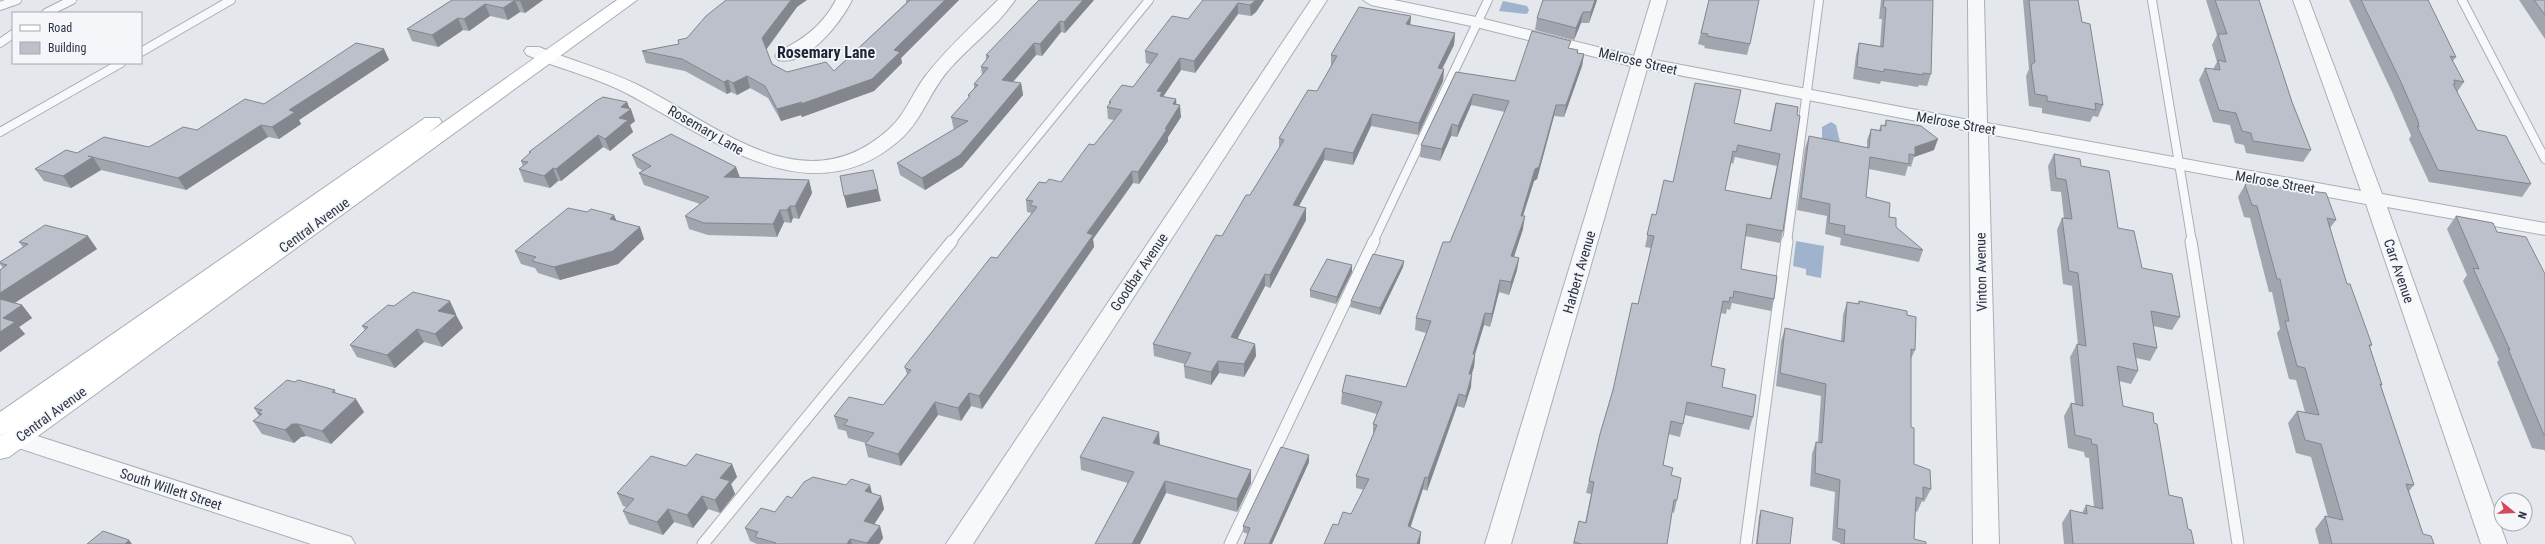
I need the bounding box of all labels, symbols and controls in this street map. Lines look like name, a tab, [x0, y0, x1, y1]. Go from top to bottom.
legend	[12, 12, 142, 64]
text: Road	[48, 21, 72, 35]
text: Building	[48, 41, 86, 55]
district label: Rosemary Lane	[777, 43, 875, 62]
street label: Melrose Street	[1597, 44, 1679, 78]
street label: Rosemary Lane	[665, 102, 747, 158]
street label: Melrose Street	[1915, 108, 1997, 138]
street label: Melrose Street	[2234, 167, 2316, 197]
street label: Central Avenue	[276, 194, 353, 256]
street label: Harbert Avenue	[1560, 228, 1599, 315]
street label: Goodbar Avenue	[1107, 230, 1171, 314]
street label: Vinton Avenue	[1972, 232, 1990, 312]
street label: Carr Avenue	[2381, 237, 2418, 306]
street label: Central Avenue	[13, 383, 90, 445]
street label: South Willett Street	[118, 465, 224, 513]
north arrow	[2493, 492, 2533, 532]
text: N	[2515, 510, 2529, 520]

